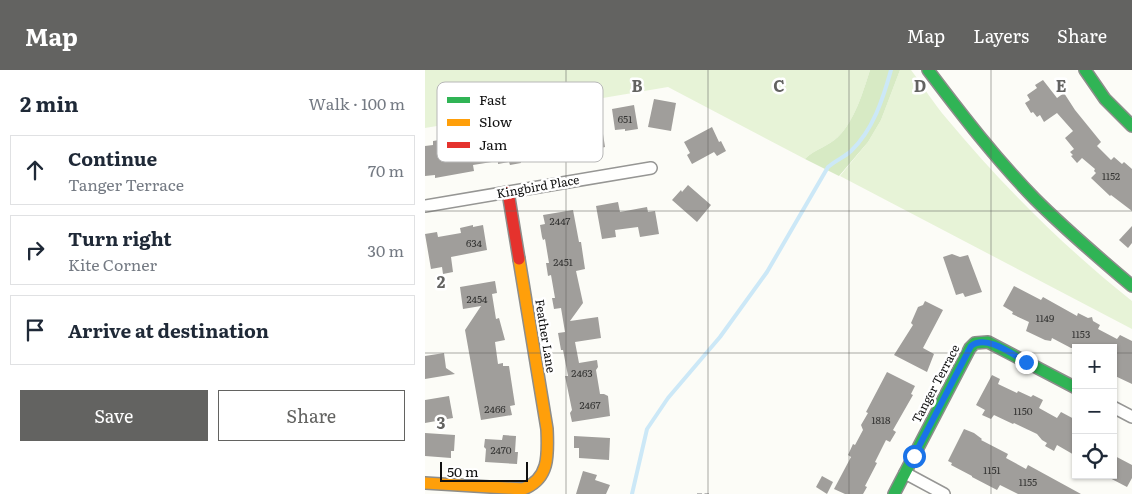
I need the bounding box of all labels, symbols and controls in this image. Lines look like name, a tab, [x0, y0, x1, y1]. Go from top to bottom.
text: Map	[25, 18, 78, 53]
text: Map	[907, 22, 945, 49]
text: Layers	[973, 22, 1029, 49]
text: Share	[1057, 22, 1107, 49]
text: B	[631, 73, 643, 97]
text: C	[773, 73, 785, 97]
text: D	[914, 73, 926, 97]
text: E	[1056, 73, 1067, 97]
legend	[437, 82, 603, 162]
text: 2 min	[20, 87, 79, 118]
text: Fast	[479, 89, 507, 109]
text: Walk · 100 m	[309, 91, 405, 115]
text: Slow	[479, 111, 512, 131]
house number: 651	[618, 111, 632, 126]
text: Jam	[479, 134, 508, 154]
text: Continue	[68, 144, 157, 172]
icon: ahead	[21, 156, 49, 184]
text: 70 m	[368, 158, 404, 182]
house number: 1152	[1102, 168, 1120, 183]
street label: Kingbird Place	[495, 170, 581, 202]
text: Tanger Terrace	[68, 172, 184, 196]
house number: 2447	[550, 213, 570, 228]
text: Turn right	[68, 224, 172, 252]
house number: 634	[466, 235, 483, 250]
icon: right	[21, 236, 49, 264]
text: 30 m	[367, 238, 404, 262]
text: Kite Corner	[68, 252, 157, 276]
house number: 2451	[553, 254, 573, 269]
text: 2	[437, 269, 446, 293]
house number: 2454	[466, 291, 488, 306]
street label: Feather Lane	[531, 298, 561, 374]
house number: 1149	[1036, 310, 1054, 325]
icon: arrive	[21, 316, 49, 344]
text: Arrive at destination	[68, 316, 269, 344]
house number: 1153	[1072, 326, 1090, 341]
street label: Tanger Terrace	[907, 341, 963, 426]
map controls	[1072, 344, 1117, 479]
button: +	[1072, 344, 1117, 389]
route end	[1015, 351, 1038, 374]
house number: 2463	[571, 365, 593, 380]
button: −	[1072, 389, 1117, 434]
button: Save	[20, 390, 208, 441]
button: Share	[218, 390, 405, 441]
house number: 2467	[579, 397, 601, 412]
house number: 2466	[484, 401, 506, 416]
house number: 1150	[1014, 403, 1033, 418]
text: 3	[437, 410, 446, 434]
house number: 1818	[871, 412, 891, 427]
button: locate	[1072, 434, 1117, 479]
house number: 2470	[490, 442, 512, 457]
route start	[903, 445, 926, 468]
scale bar	[440, 459, 527, 482]
text: 50 m	[447, 461, 479, 481]
house number: 1151	[983, 462, 1001, 477]
house number: 1155	[1019, 474, 1037, 489]

